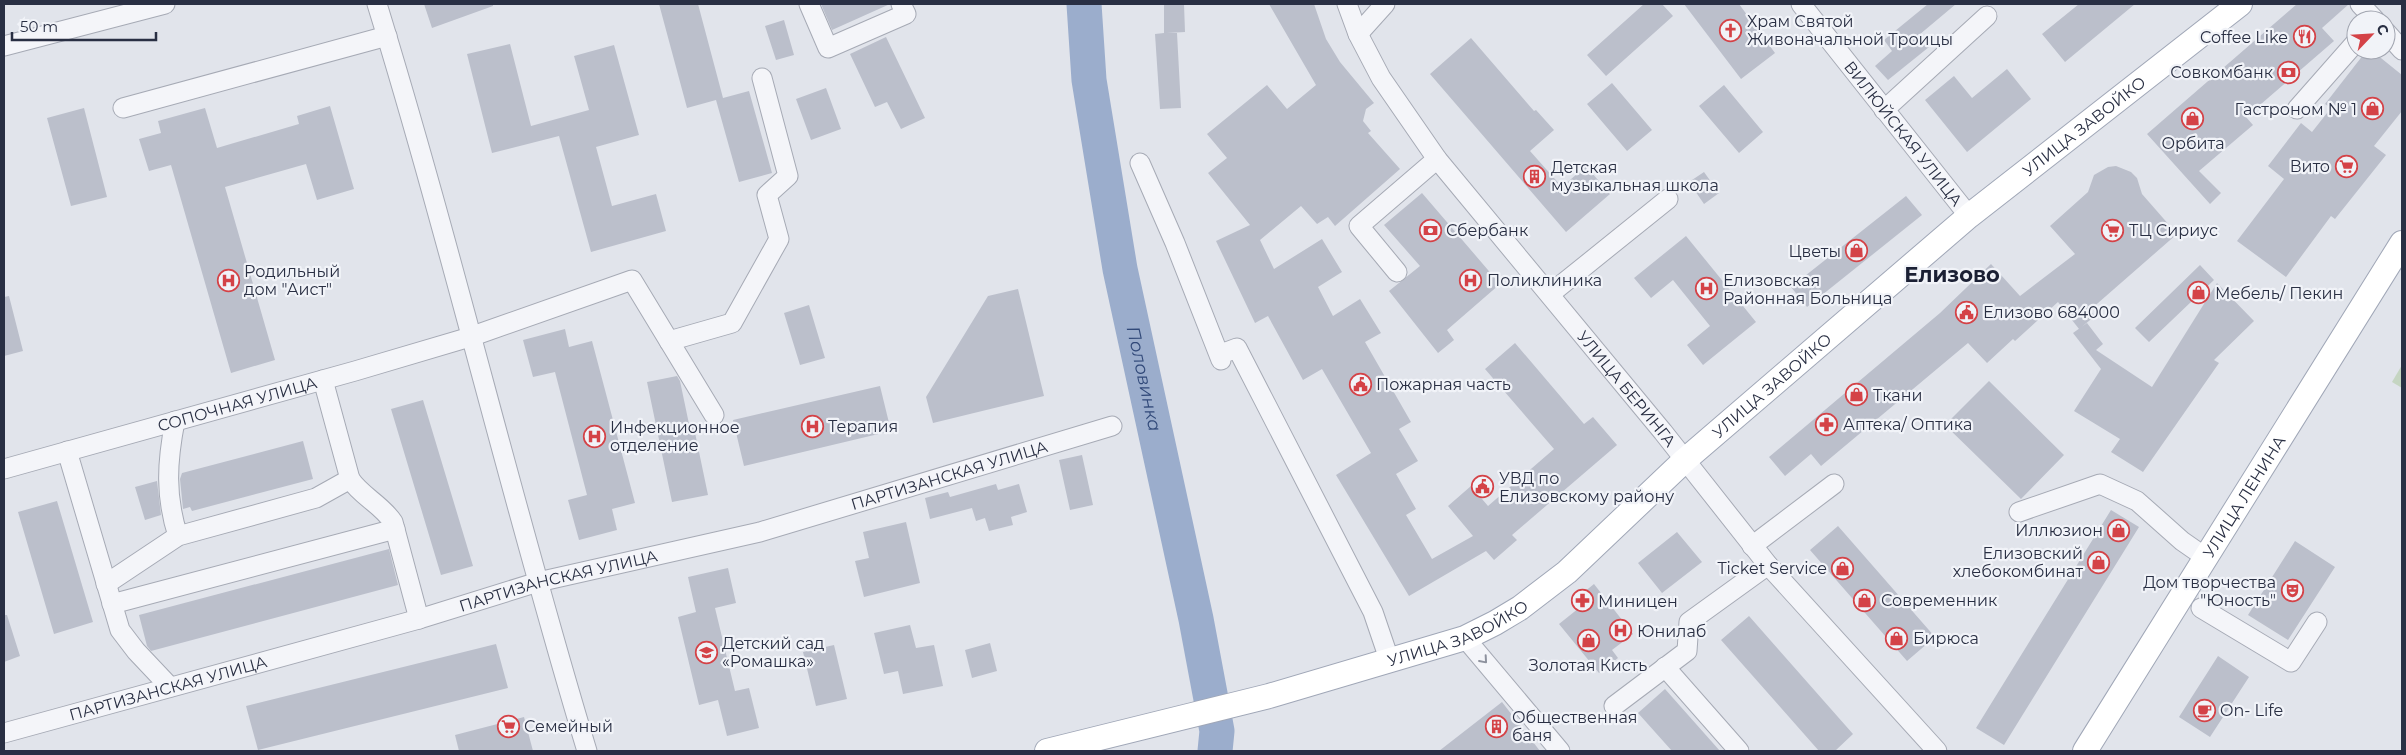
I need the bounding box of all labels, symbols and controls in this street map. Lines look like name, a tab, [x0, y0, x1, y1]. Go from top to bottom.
scale bar	[12, 10, 156, 42]
north arrow	[2346, 10, 2396, 60]
place label: Храм Святой Живоначальной Троицы	[1747, 12, 1953, 49]
text: 50 m	[20, 17, 58, 36]
church icon: Храм Святой Живоначальной Троицы	[1719, 18, 1743, 42]
text: С	[2372, 21, 2393, 38]
restaurant icon: Coffee Like	[2292, 25, 2316, 49]
place label: Coffee Like	[2200, 28, 2288, 47]
street label: ВИЛЮЙСКАЯ УЛИЦА	[1840, 57, 1967, 209]
bank icon: Совкомбанк	[2277, 60, 2301, 84]
place label: Совкомбанк	[2170, 63, 2274, 82]
street label: УЛИЦА ЗАВОЙКО	[2019, 72, 2149, 180]
shop icon: Гастроном № 1	[2361, 97, 2385, 121]
place label: Гастроном № 1	[2234, 100, 2357, 119]
shop icon: Орбита	[2181, 107, 2205, 131]
place label: Орбита	[2161, 134, 2225, 153]
supermarket icon: Вито	[2334, 154, 2358, 178]
place label: Вито	[2290, 157, 2330, 176]
place label: Детская музыкальная школа	[1551, 158, 1719, 195]
building icon: Детская музыкальная школа	[1523, 164, 1547, 188]
bank icon: Сбербанк	[1418, 218, 1442, 242]
supermarket icon: ТЦ Сириус	[2101, 218, 2125, 242]
place label: Сбербанк	[1446, 221, 1529, 240]
place label: ТЦ Сириус	[2129, 221, 2218, 240]
shop icon: Цветы	[1845, 239, 1869, 263]
place label: Цветы	[1788, 242, 1841, 261]
place label: Родильный дом "Аист"	[244, 262, 340, 299]
district label: Елизово	[1904, 262, 2000, 287]
hospital icon: Родильный дом "Аист"	[216, 268, 240, 292]
hospital icon: Поликлиника	[1459, 268, 1483, 292]
place label: Поликлиника	[1487, 271, 1602, 290]
place label: Елизовская Районная Больница	[1723, 271, 1892, 308]
hospital icon: Елизовская Районная Больница	[1695, 277, 1719, 301]
shop icon: Мебель/ Пекин	[2187, 281, 2211, 305]
place label: Мебель/ Пекин	[2215, 284, 2343, 303]
public building icon: Елизово 684000	[1955, 300, 1979, 324]
place label: Елизово 684000	[1983, 303, 2120, 322]
water label: Половинка	[1122, 324, 1166, 434]
street label: УЛИЦА БЕРИНГА	[1574, 327, 1680, 450]
street label: УЛИЦА ЗАВОЙКО	[1708, 329, 1835, 442]
public building icon: Пожарная часть	[1348, 372, 1372, 396]
street label: СОПОЧНАЯ УЛИЦА	[155, 373, 319, 435]
place label: Пожарная часть	[1376, 375, 1511, 394]
shop icon: Ткани	[1845, 383, 1869, 407]
place label: Ткани	[1873, 386, 1922, 405]
pharmacy icon: Аптека/ Оптика	[1815, 412, 1839, 436]
hospital icon: Терапия	[800, 414, 824, 438]
place label: Аптека/ Оптика	[1843, 415, 1972, 434]
place label: Терапия	[828, 417, 898, 436]
place label: Инфекционное отделение	[610, 418, 740, 455]
hospital icon: Инфекционное отделение	[582, 424, 606, 448]
street label: УЛИЦА ЛЕНИНА	[2199, 432, 2289, 561]
street label: ПАРТИЗАНСКАЯ УЛИЦА	[849, 436, 1050, 514]
place label: УВД по Елизовскому району	[1499, 469, 1674, 506]
public building icon: УВД по Елизовскому району	[1471, 475, 1495, 499]
shop icon: Иллюзион	[2107, 518, 2131, 542]
place label: Иллюзион	[2015, 521, 2103, 540]
place label: Елизовский хлебокомбинат	[1953, 544, 2083, 581]
street label: ПАРТИЗАНСКАЯ УЛИЦА	[457, 546, 659, 615]
shop icon: Елизовский хлебокомбинат	[2087, 550, 2111, 574]
shop icon: Ticket Service	[1831, 556, 1855, 580]
place label: Ticket Service	[1717, 559, 1827, 578]
place label: Дом творчества "Юность"	[2143, 573, 2276, 610]
theatre icon: Дом творчества "Юность"	[2280, 579, 2304, 603]
shop icon: Современник	[1853, 588, 1877, 612]
pharmacy icon: Миницен	[1570, 589, 1594, 613]
place label: Современник	[1881, 591, 1998, 610]
place label: Миницен	[1598, 592, 1678, 611]
street label: УЛИЦА ЗАВОЙКО	[1385, 596, 1532, 670]
hospital icon: Юнилаб	[1609, 619, 1633, 643]
place label: Юнилаб	[1637, 622, 1706, 641]
shop icon: Бирюса	[1885, 626, 1909, 650]
shop icon: Золотая Кисть	[1576, 629, 1600, 653]
place label: Бирюса	[1913, 629, 1979, 648]
place label: Детский сад «Ромашка»	[722, 634, 824, 671]
school or university icon: Детский сад «Ромашка»	[694, 640, 718, 664]
street label: ПАРТИЗАНСКАЯ УЛИЦА	[67, 652, 269, 724]
one-way arrow	[1478, 655, 1487, 664]
place label: Золотая Кисть	[1529, 656, 1647, 675]
cafe icon: On- Life	[2192, 698, 2216, 722]
place label: On- Life	[2220, 701, 2283, 720]
place label: Общественная баня	[1512, 708, 1638, 745]
supermarket icon: Семейный	[496, 714, 520, 738]
building icon: Общественная баня	[1484, 714, 1508, 738]
place label: Семейный	[524, 717, 613, 736]

